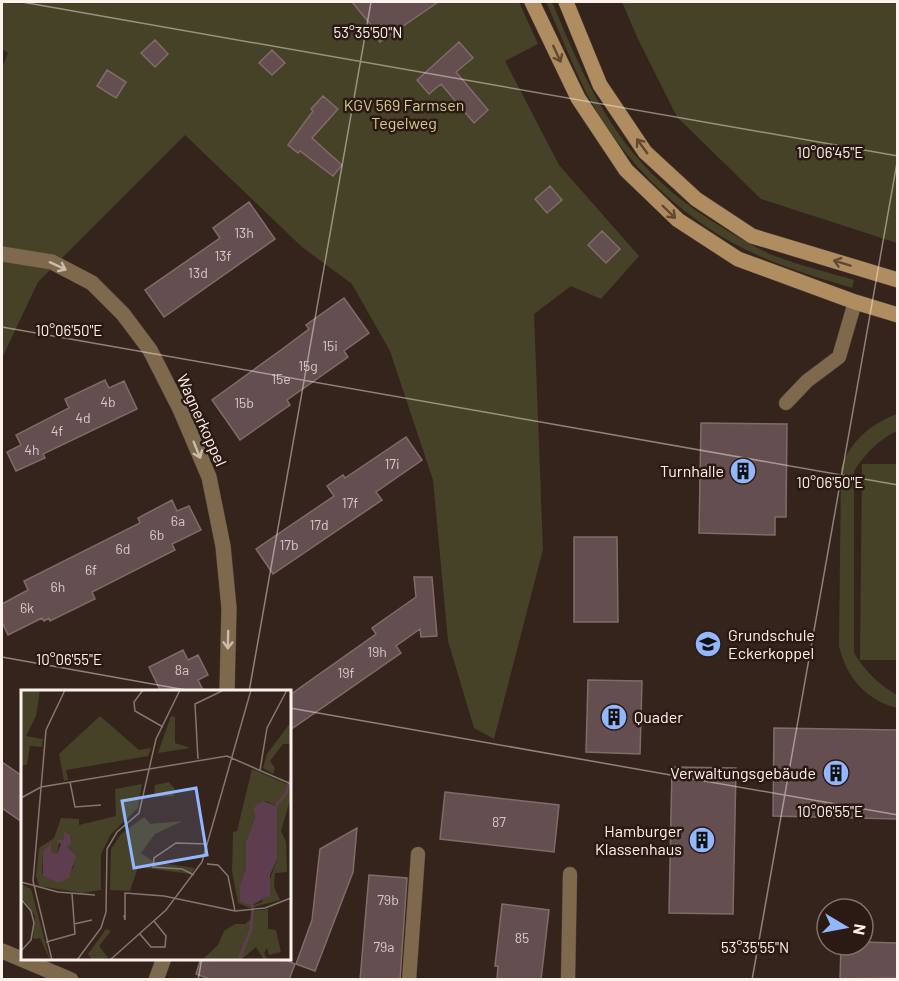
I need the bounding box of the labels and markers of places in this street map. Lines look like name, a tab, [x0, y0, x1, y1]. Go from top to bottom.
building icon: Turnhalle	[728, 456, 758, 486]
place label: Turnhalle	[660, 461, 724, 480]
place label: Grundschule Eckerkoppel	[728, 625, 815, 662]
school or university icon: Grundschule Eckerkoppel	[693, 629, 723, 659]
building icon: Quader	[599, 702, 629, 732]
place label: Quader	[634, 707, 683, 726]
building icon: Verwaltungsgebäude	[821, 758, 851, 788]
place label: Verwaltungsgebäude	[670, 763, 816, 782]
place label: Hamburger Klassenhaus	[595, 821, 682, 858]
building icon: Hamburger Klassenhaus	[687, 825, 717, 855]

